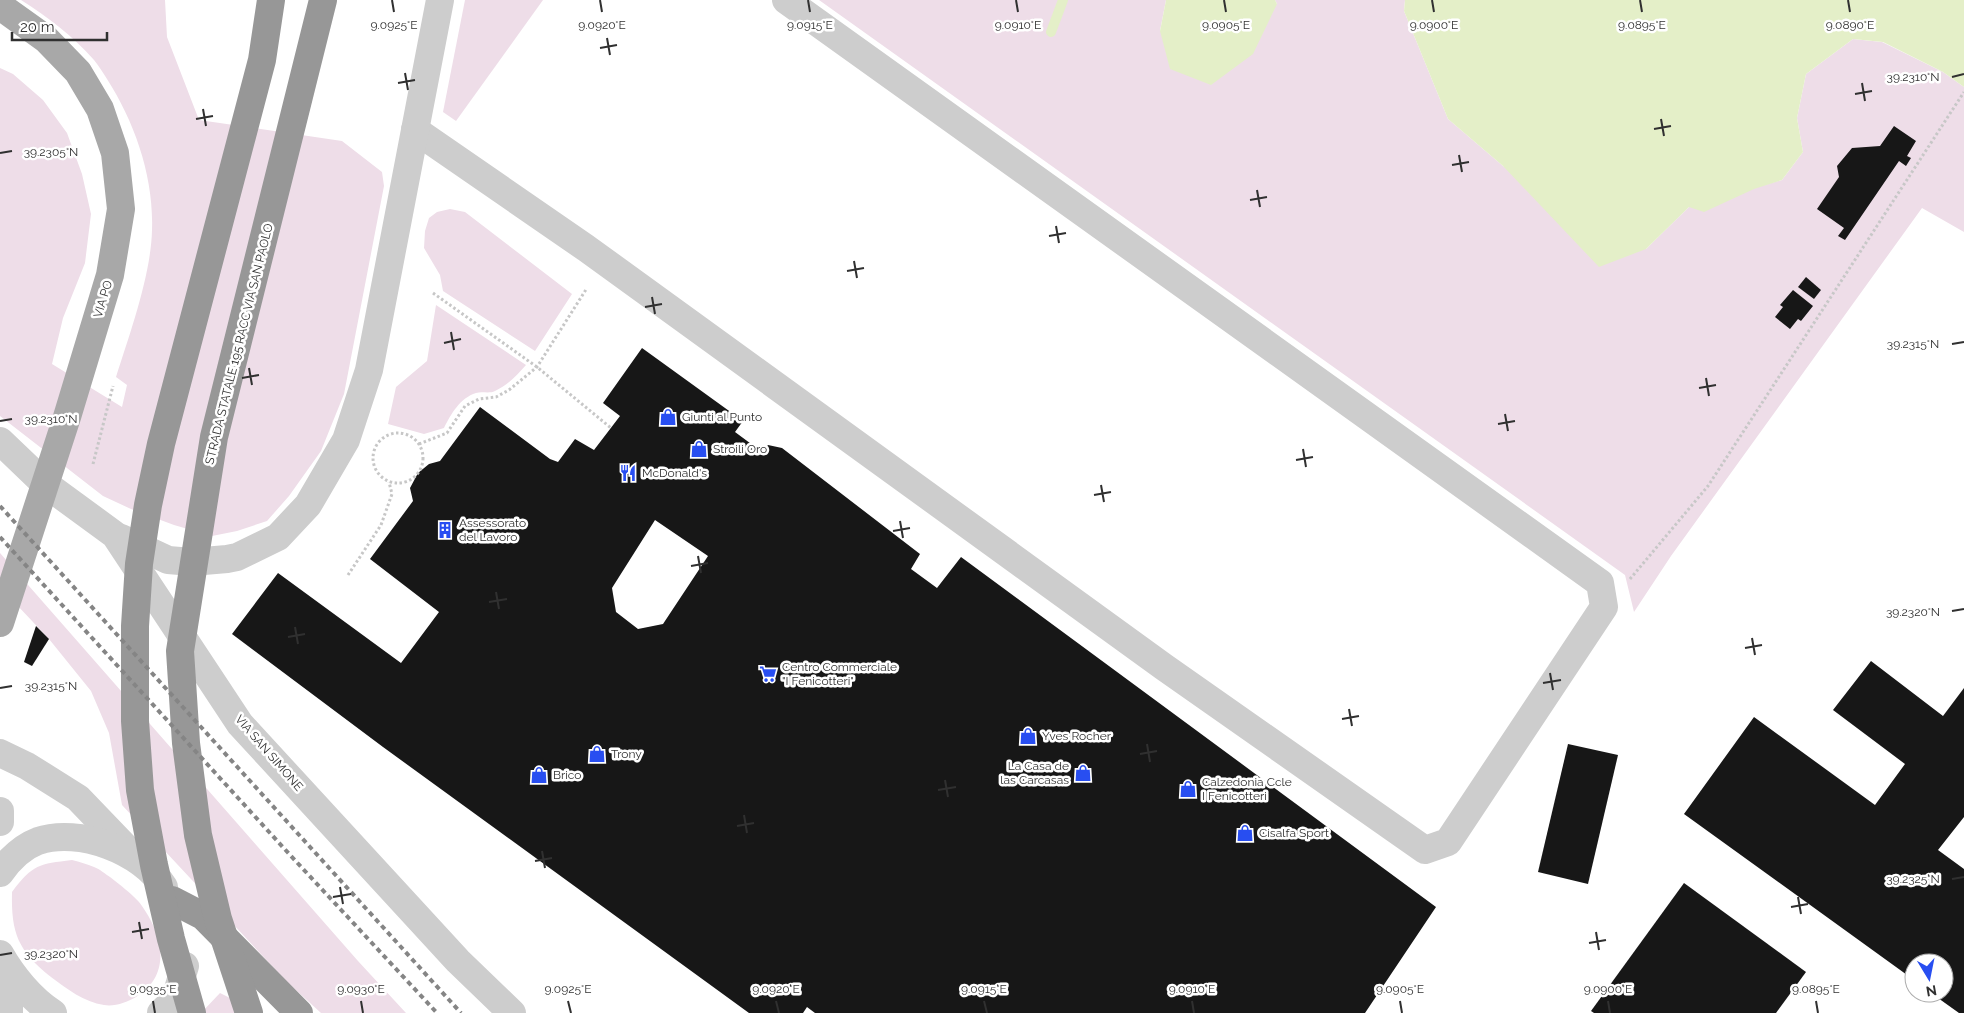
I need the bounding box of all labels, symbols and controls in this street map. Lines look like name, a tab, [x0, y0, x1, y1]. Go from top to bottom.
scale bar	[12, 10, 108, 42]
text: 20 m	[20, 18, 55, 36]
text: 9.0925°E	[371, 18, 417, 32]
text: 9.0920°E	[578, 18, 626, 32]
text: 9.0915°E	[787, 18, 833, 32]
text: 9.0910°E	[995, 18, 1041, 32]
text: 9.0905°E	[1202, 18, 1250, 32]
text: 9.0900°E	[1410, 18, 1458, 32]
text: 9.0895°E	[1618, 18, 1666, 32]
text: 9.0890°E	[1826, 18, 1874, 32]
text: 39.2310°N	[1886, 70, 1940, 84]
text: 39.2305°N	[24, 145, 78, 159]
street label: STRADA STATALE 195 RACC VIA SAN PAOLO	[202, 222, 276, 466]
street label: VIA PO	[91, 279, 115, 319]
text: 39.2315°N	[1887, 337, 1939, 351]
shop icon: Giunti al Punto	[658, 407, 678, 427]
place label: Giunti al Punto	[682, 410, 762, 424]
text: 39.2310°N	[24, 412, 78, 426]
shop icon: Stroili Oro	[689, 439, 709, 459]
place label: Stroili Oro	[713, 442, 767, 456]
restaurant icon: McDonald's	[618, 463, 638, 483]
place label: McDonald's	[642, 466, 707, 480]
place label: Assessorato del Lavoro	[459, 516, 526, 544]
building icon: Assessorato del Lavoro	[435, 520, 455, 540]
text: 39.2320°N	[1886, 605, 1940, 619]
place label: Centro Commerciale "I Fenicotteri"	[782, 660, 897, 688]
supermarket icon: Centro Commerciale "I Fenicotteri"	[758, 664, 778, 684]
text: 39.2315°N	[25, 679, 77, 693]
street label: VIA SAN SIMONE	[232, 712, 306, 794]
shop icon: Yves Rocher	[1018, 726, 1038, 746]
place label: Yves Rocher	[1042, 729, 1112, 743]
shop icon: Trony	[587, 744, 607, 764]
place label: Trony	[611, 747, 642, 761]
place label: La Casa de las Carcasas	[1000, 759, 1069, 787]
shop icon: La Casa de las Carcasas	[1073, 763, 1093, 783]
shop icon: Brico	[529, 765, 549, 785]
place label: Brico	[553, 768, 582, 782]
place label: Calzedonia Ccle I Fenicotteri	[1202, 775, 1292, 803]
shop icon: Calzedonia Ccle I Fenicotteri	[1178, 779, 1198, 799]
shop icon: Cisalfa Sport	[1235, 823, 1255, 843]
place label: Cisalfa Sport	[1259, 826, 1329, 840]
text: 39.2325°N	[1886, 872, 1940, 886]
text: 39.2320°N	[24, 947, 78, 961]
north arrow	[1904, 953, 1954, 1003]
text: 9.0935°E	[129, 982, 177, 996]
text: 9.0930°E	[337, 982, 385, 996]
text: 9.0925°E	[545, 982, 591, 996]
text: 9.0920°E	[752, 982, 800, 996]
text: 9.0915°E	[961, 982, 1007, 996]
text: 9.0910°E	[1169, 982, 1215, 996]
text: 9.0905°E	[1376, 982, 1424, 996]
text: 9.0900°E	[1584, 982, 1632, 996]
text: 9.0895°E	[1792, 982, 1840, 996]
text: N	[1925, 982, 1938, 1000]

